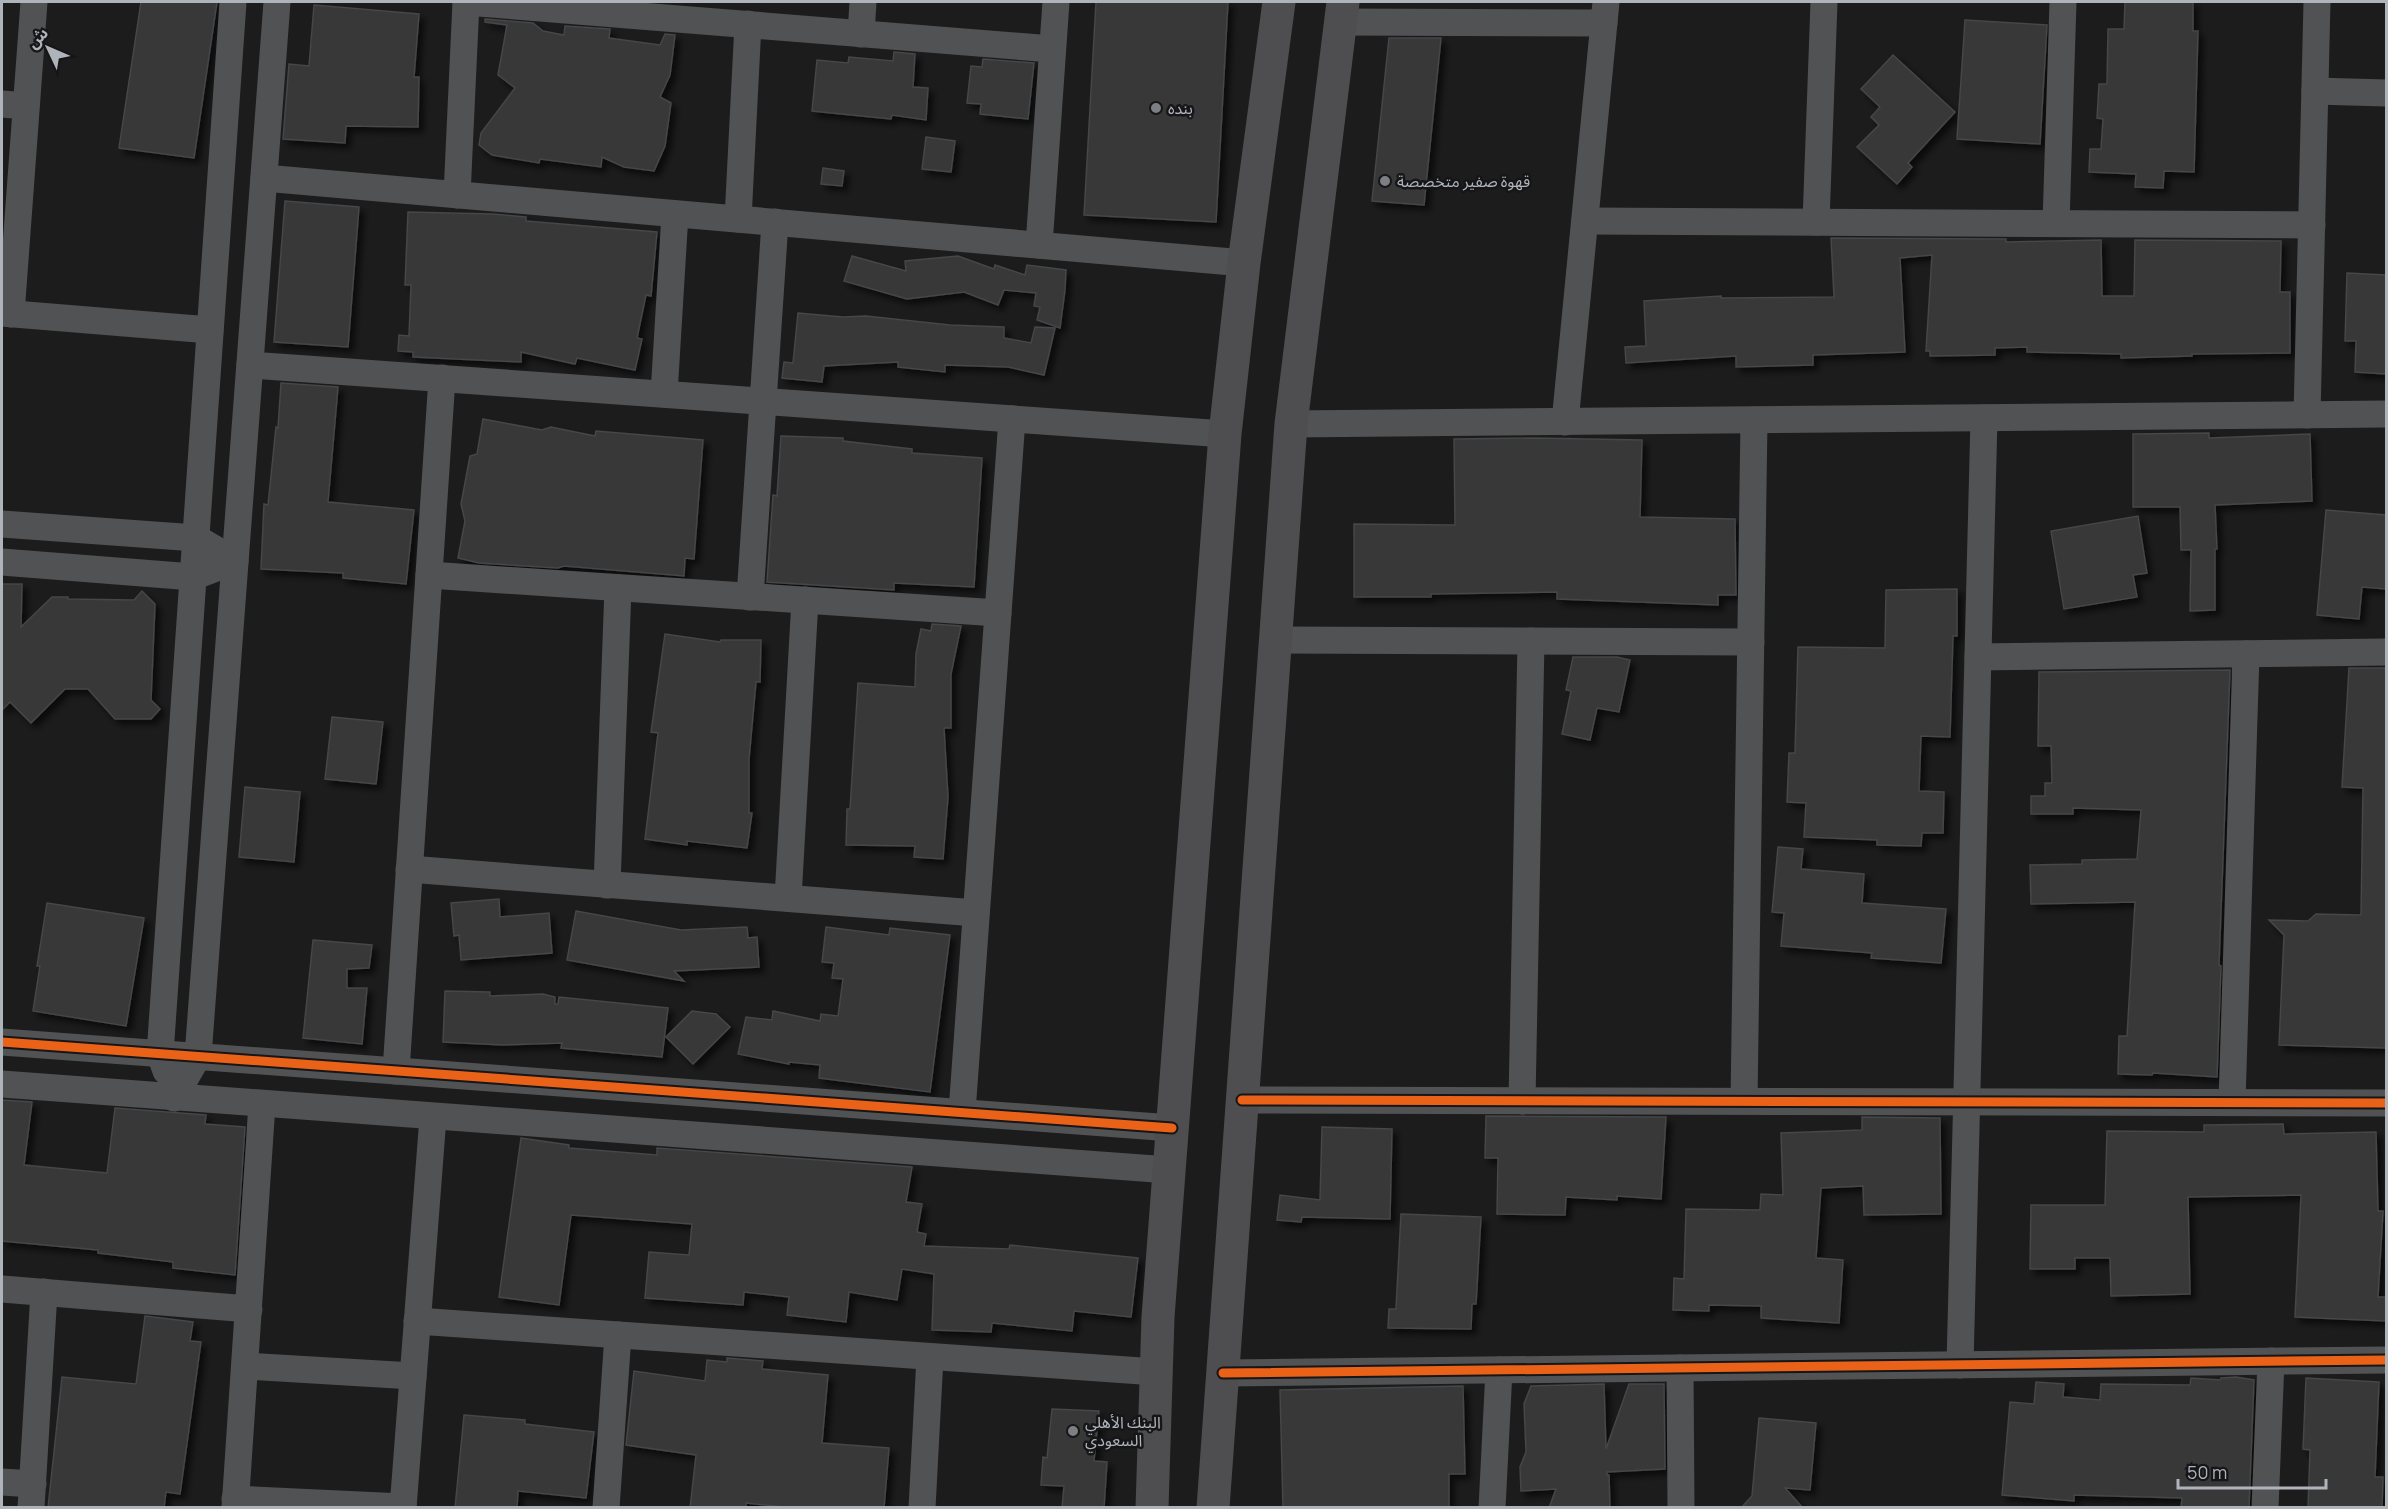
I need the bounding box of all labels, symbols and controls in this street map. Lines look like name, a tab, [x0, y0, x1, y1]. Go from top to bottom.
north arrow	[18, 18, 78, 78]
text: ش	[22, 22, 53, 53]
place label: بنده	[1168, 97, 1193, 119]
marker: بنده	[1149, 101, 1163, 115]
place label: قهوة صفير متخصصة	[1397, 170, 1530, 192]
marker: قهوة صفير متخصصة	[1378, 174, 1392, 188]
place label: البنك الأهلي السعودي	[1085, 1411, 1161, 1453]
marker: البنك الأهلي السعودي	[1066, 1424, 1080, 1438]
scale bar	[2178, 1452, 2326, 1490]
text: 50 m	[2187, 1460, 2227, 1484]

